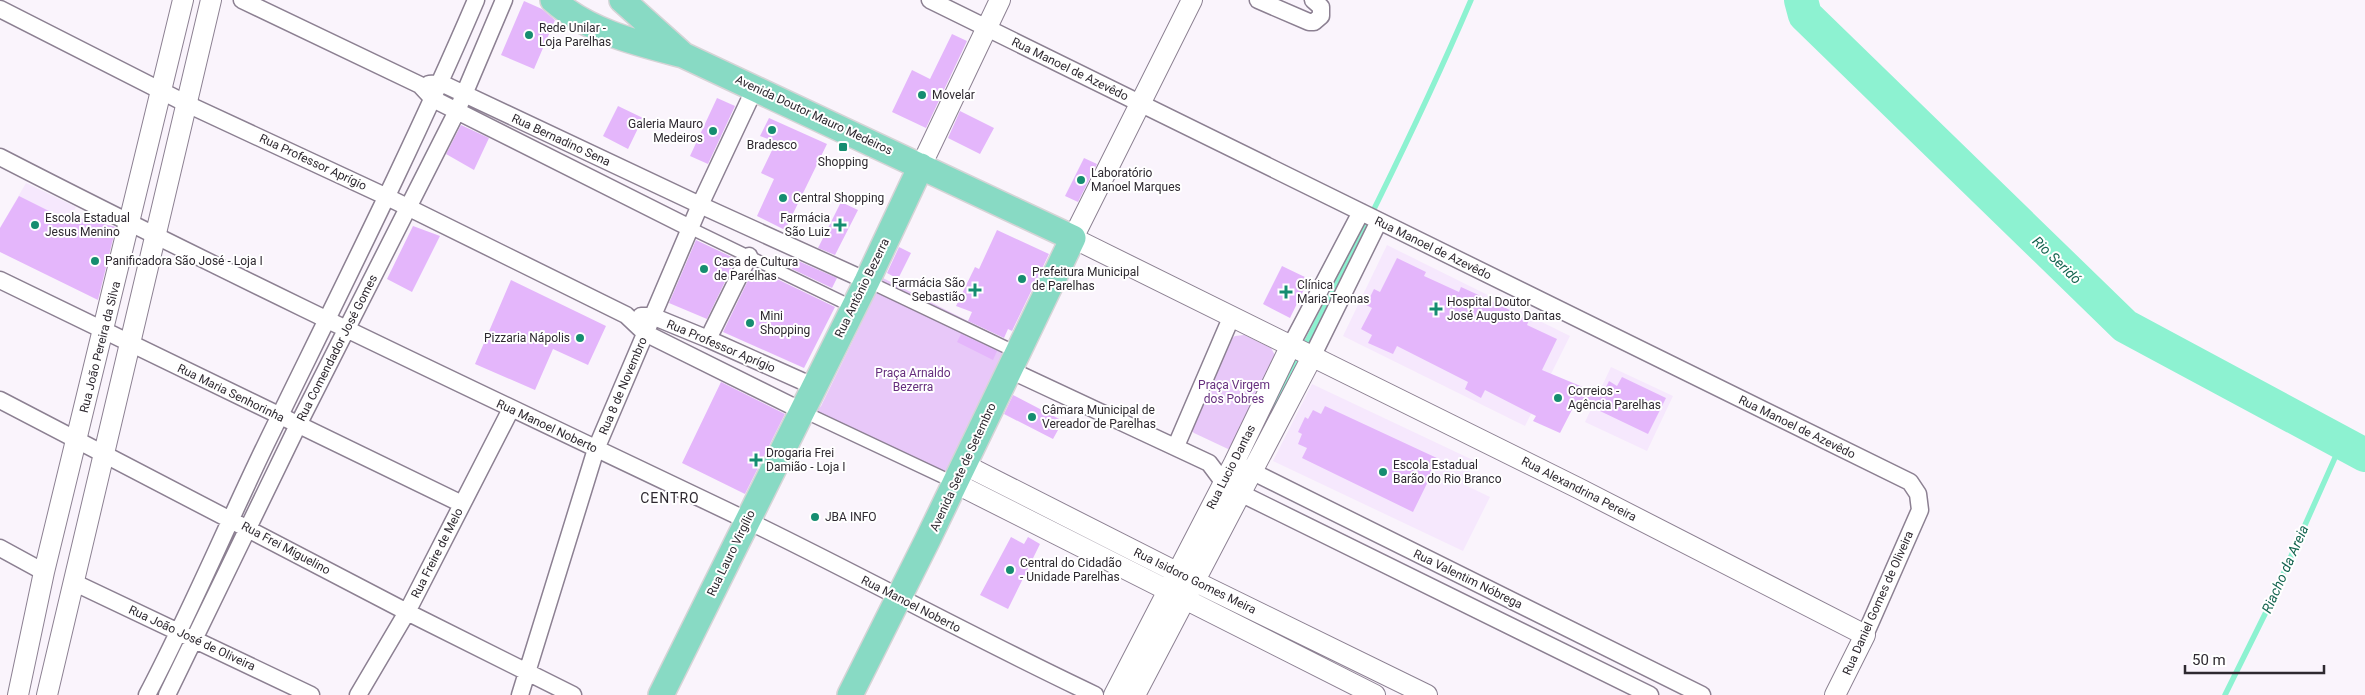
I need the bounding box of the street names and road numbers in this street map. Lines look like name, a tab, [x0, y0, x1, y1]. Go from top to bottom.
street label: Rua Manoel de Azevêdo	[1009, 35, 1131, 103]
street label: Avenida Doutor Mauro Medeiros	[733, 72, 895, 158]
street label: Rua Bernadino Sena	[509, 111, 613, 169]
street label: Rua Professor Aprígio	[257, 131, 369, 193]
street label: Rua Manoel de Azevêdo	[1372, 214, 1494, 282]
street label: Rua Antônio Bezerra	[832, 236, 892, 340]
street label: Rua Comendador José Gomes	[294, 272, 380, 424]
street label: Rua João Pereira da Silva	[77, 280, 123, 414]
street label: Rua Professor Aprígio	[665, 317, 778, 375]
street label: Rua 8 de Novembro	[596, 335, 650, 437]
street label: Rua Maria Senhorinha	[175, 361, 287, 425]
street label: Rua Manoel de Azevêdo	[1736, 393, 1858, 461]
street label: Rua Manoel Noberto	[494, 396, 600, 456]
street label: Avenida Sete de Setembro	[927, 400, 999, 533]
street label: Rua Lucio Dantas	[1204, 422, 1258, 512]
street label: Rua Alexandrina Pereira	[1519, 454, 1639, 524]
street label: Rua Freire de Melo	[408, 505, 466, 600]
street label: Rua Lauro Virgílio	[704, 508, 758, 598]
street label: Rua Frei Miguelino	[239, 519, 333, 577]
street label: Rua Daniel Gomes de Oliveira	[1840, 529, 1916, 677]
street label: Rua Isidoro Gomes Meira	[1132, 545, 1258, 617]
street label: Rua Valentim Nóbrega	[1411, 547, 1525, 611]
street label: Rua Manoel Noberto	[859, 573, 963, 635]
street label: Rua João José de Oliveira	[127, 603, 257, 673]

